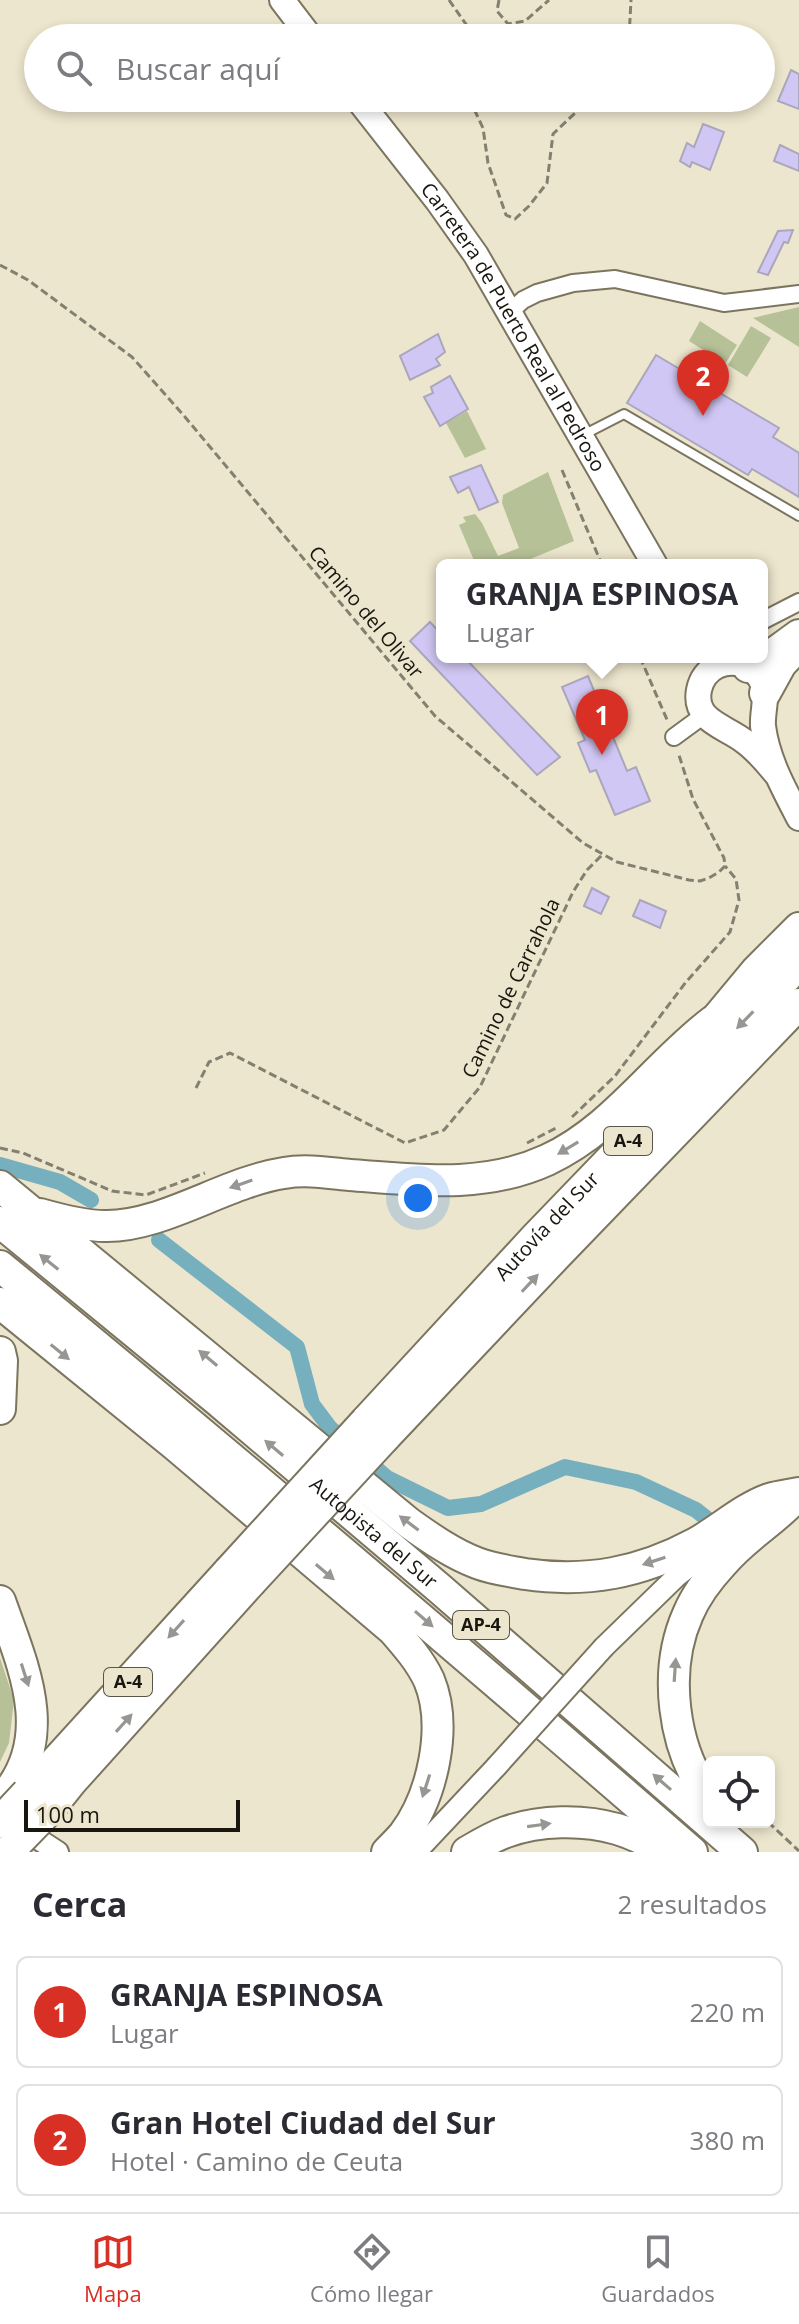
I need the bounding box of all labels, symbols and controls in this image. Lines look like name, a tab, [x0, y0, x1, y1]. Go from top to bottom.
search box	[24, 24, 775, 112]
icon: search	[52, 46, 96, 90]
text: Buscar aquí	[116, 48, 280, 89]
street label: Carretera de Puerto Real al Pedroso	[415, 176, 612, 477]
pin: 2	[677, 350, 729, 416]
street label: Camino del Olivar	[303, 540, 430, 684]
popup	[436, 559, 768, 663]
text: GRANJA ESPINOSA	[466, 573, 738, 614]
text: Lugar	[466, 614, 534, 650]
pin: 1	[576, 689, 628, 755]
street label: Camino de Carrahola	[455, 893, 566, 1082]
one-way arrow	[736, 1010, 754, 1029]
road number: A-4	[604, 1127, 652, 1155]
one-way arrow	[557, 1141, 579, 1155]
street label: Autovía del Sur	[488, 1165, 605, 1286]
one-way arrow	[229, 1178, 253, 1190]
your location	[398, 1178, 438, 1218]
one-way arrow	[39, 1254, 59, 1271]
one-way arrow	[521, 1274, 539, 1293]
one-way arrow	[50, 1343, 70, 1360]
one-way arrow	[198, 1350, 218, 1367]
one-way arrow	[264, 1440, 284, 1457]
street label: Autopista del Sur	[304, 1470, 444, 1594]
one-way arrow	[399, 1515, 419, 1531]
one-way arrow	[642, 1556, 666, 1568]
one-way arrow	[314, 1563, 334, 1580]
one-way arrow	[415, 1610, 434, 1628]
road number: AP-4	[453, 1611, 509, 1639]
one-way arrow	[168, 1619, 186, 1638]
one-way arrow	[669, 1657, 682, 1682]
one-way arrow	[19, 1663, 32, 1687]
road number: A-4	[104, 1668, 152, 1696]
one-way arrow	[115, 1713, 133, 1732]
map controls	[703, 1756, 775, 1828]
button: locate	[703, 1756, 775, 1828]
one-way arrow	[420, 1774, 432, 1798]
one-way arrow	[652, 1774, 672, 1792]
scale bar	[24, 1796, 240, 1832]
text: 100 m	[36, 1799, 100, 1829]
one-way arrow	[527, 1818, 552, 1831]
text: Cerca	[32, 1881, 127, 1927]
text: 2 resultados	[618, 1886, 767, 1922]
text: GRANJA ESPINOSA	[110, 1974, 383, 2015]
text: 1	[53, 1994, 67, 2030]
text: 220 m	[690, 1994, 765, 2030]
text: Lugar	[110, 2015, 179, 2051]
text: Gran Hotel Ciudad del Sur	[110, 2102, 496, 2143]
text: 2	[53, 2122, 67, 2158]
text: 380 m	[690, 2122, 765, 2158]
text: Hotel · Camino de Ceuta	[110, 2143, 403, 2179]
tab: Mapa	[84, 2230, 142, 2308]
tab: Cómo llegar	[310, 2230, 433, 2308]
tab: Guardados	[601, 2230, 715, 2308]

